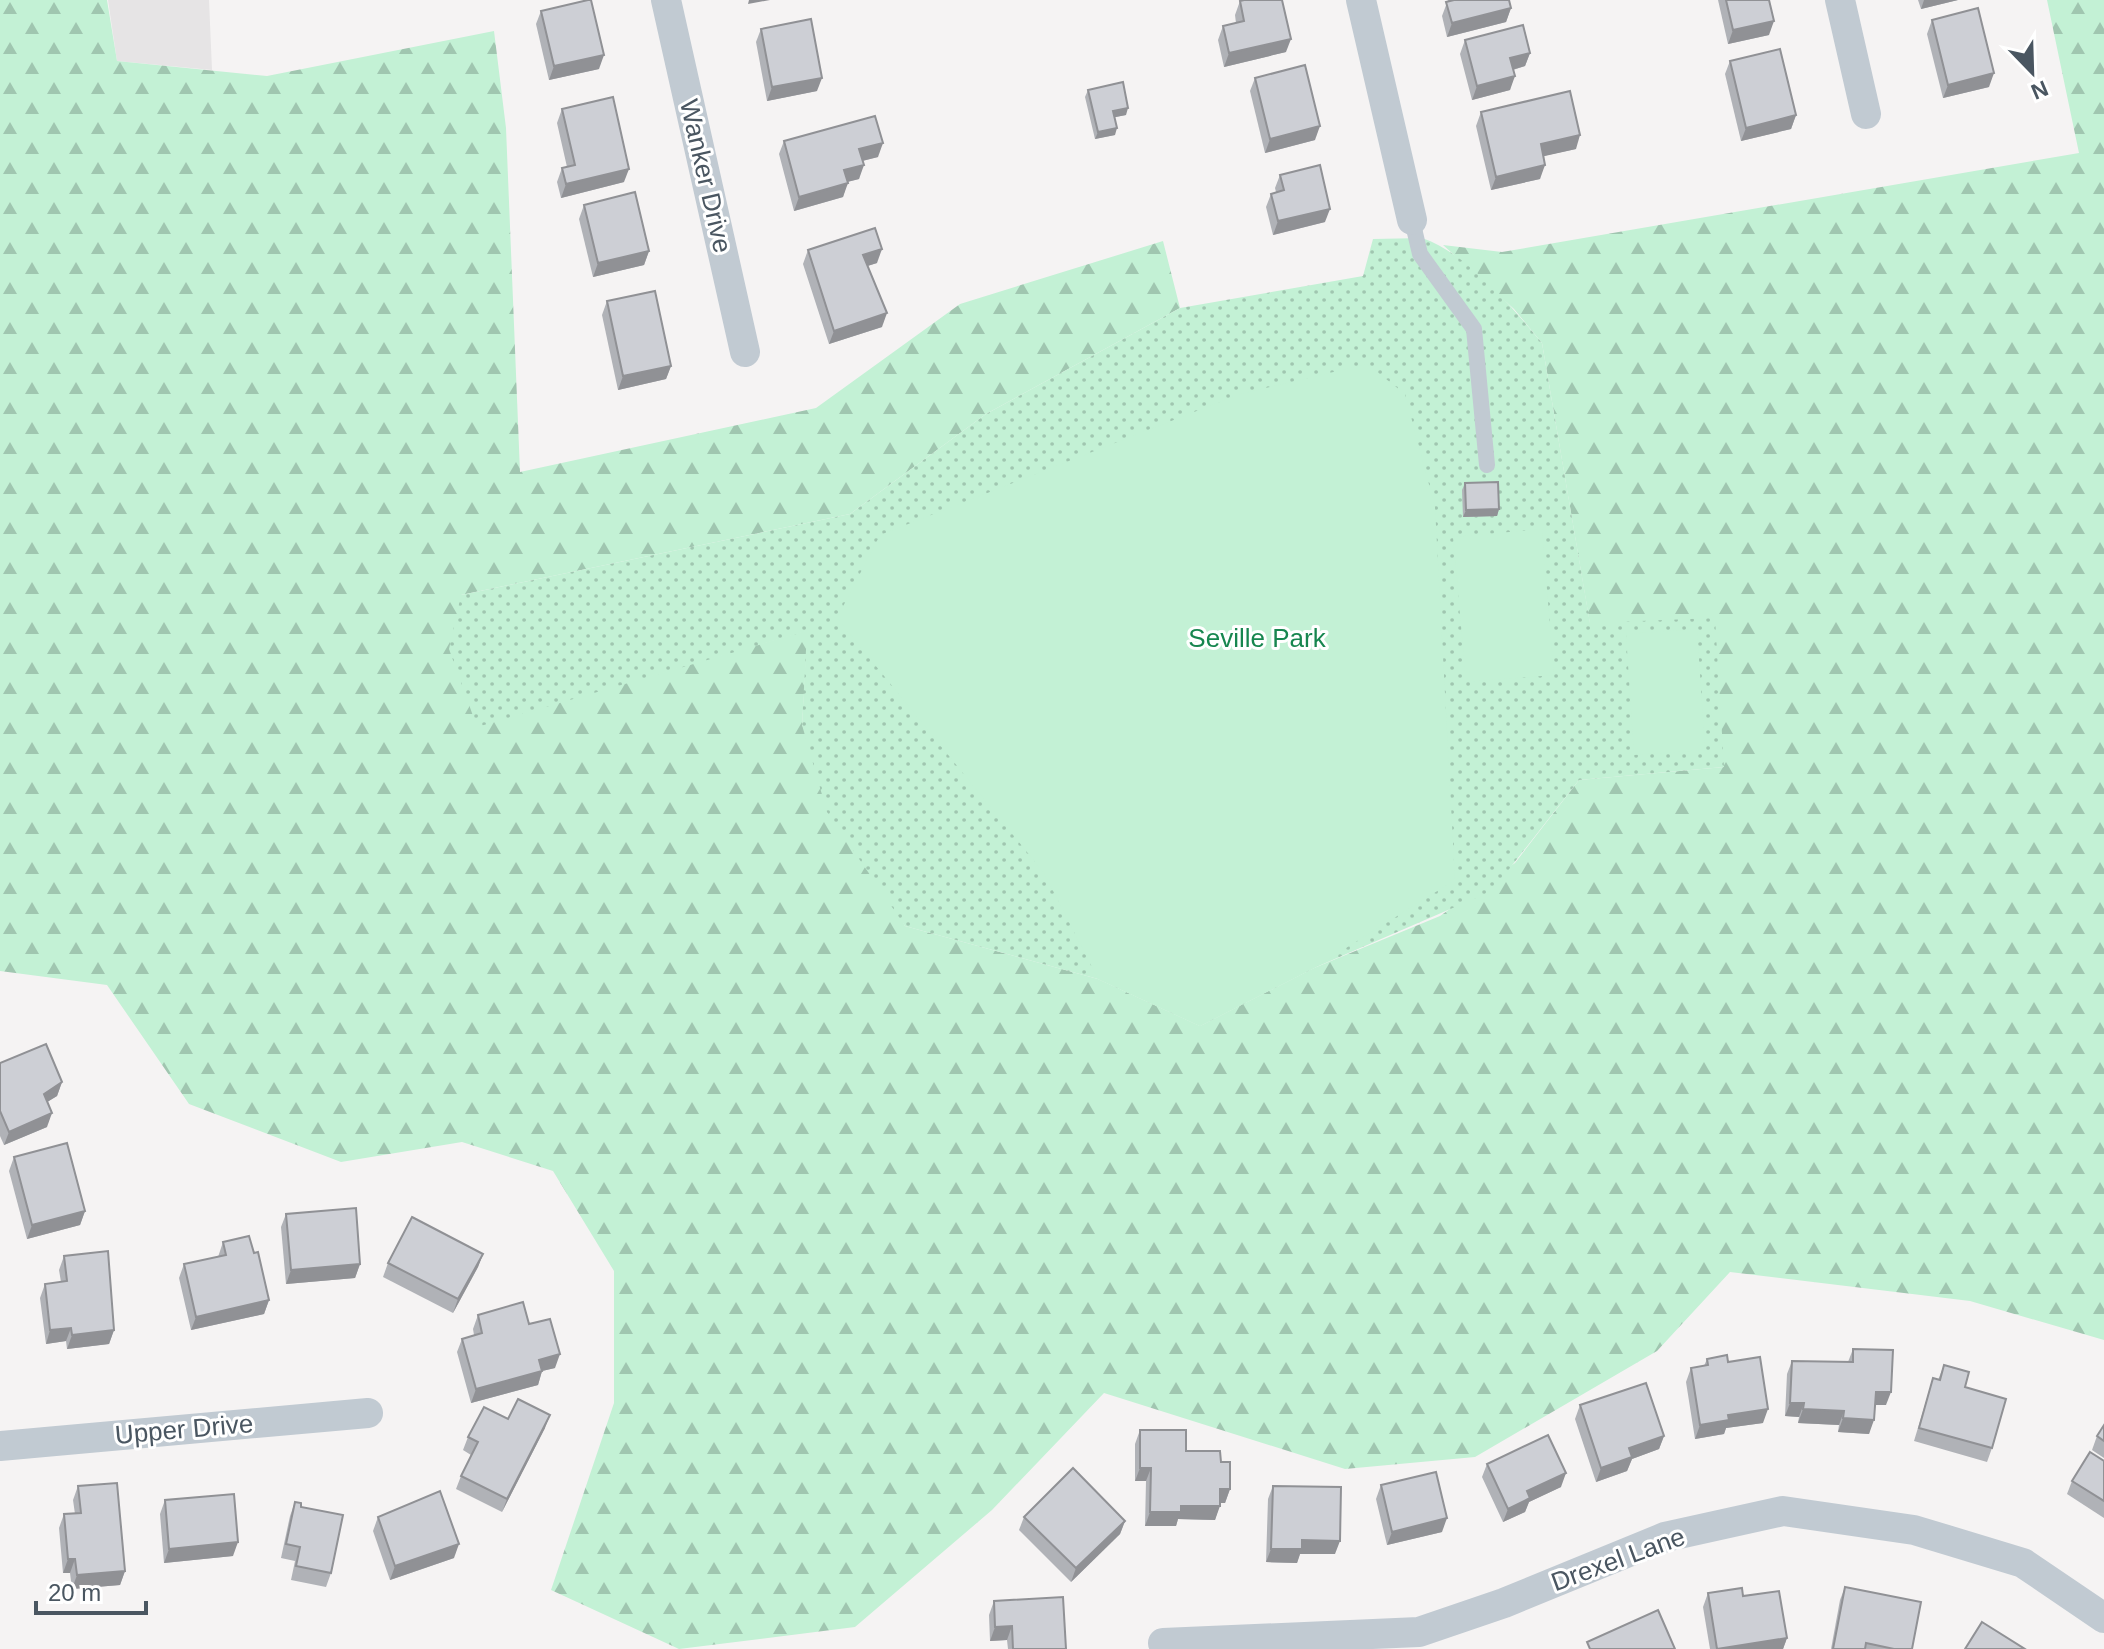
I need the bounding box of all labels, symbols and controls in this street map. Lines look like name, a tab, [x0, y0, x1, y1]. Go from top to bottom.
north arrow	[1992, 32, 2072, 112]
text: N	[2027, 75, 2052, 105]
street label: Wanker Drive	[674, 96, 738, 256]
park label: Seville Park	[1188, 623, 1327, 653]
street label: Upper Drive	[114, 1408, 254, 1450]
street label: Drexel Lane	[1547, 1521, 1689, 1597]
scale bar	[36, 1565, 146, 1615]
text: 20 m	[48, 1579, 101, 1606]

